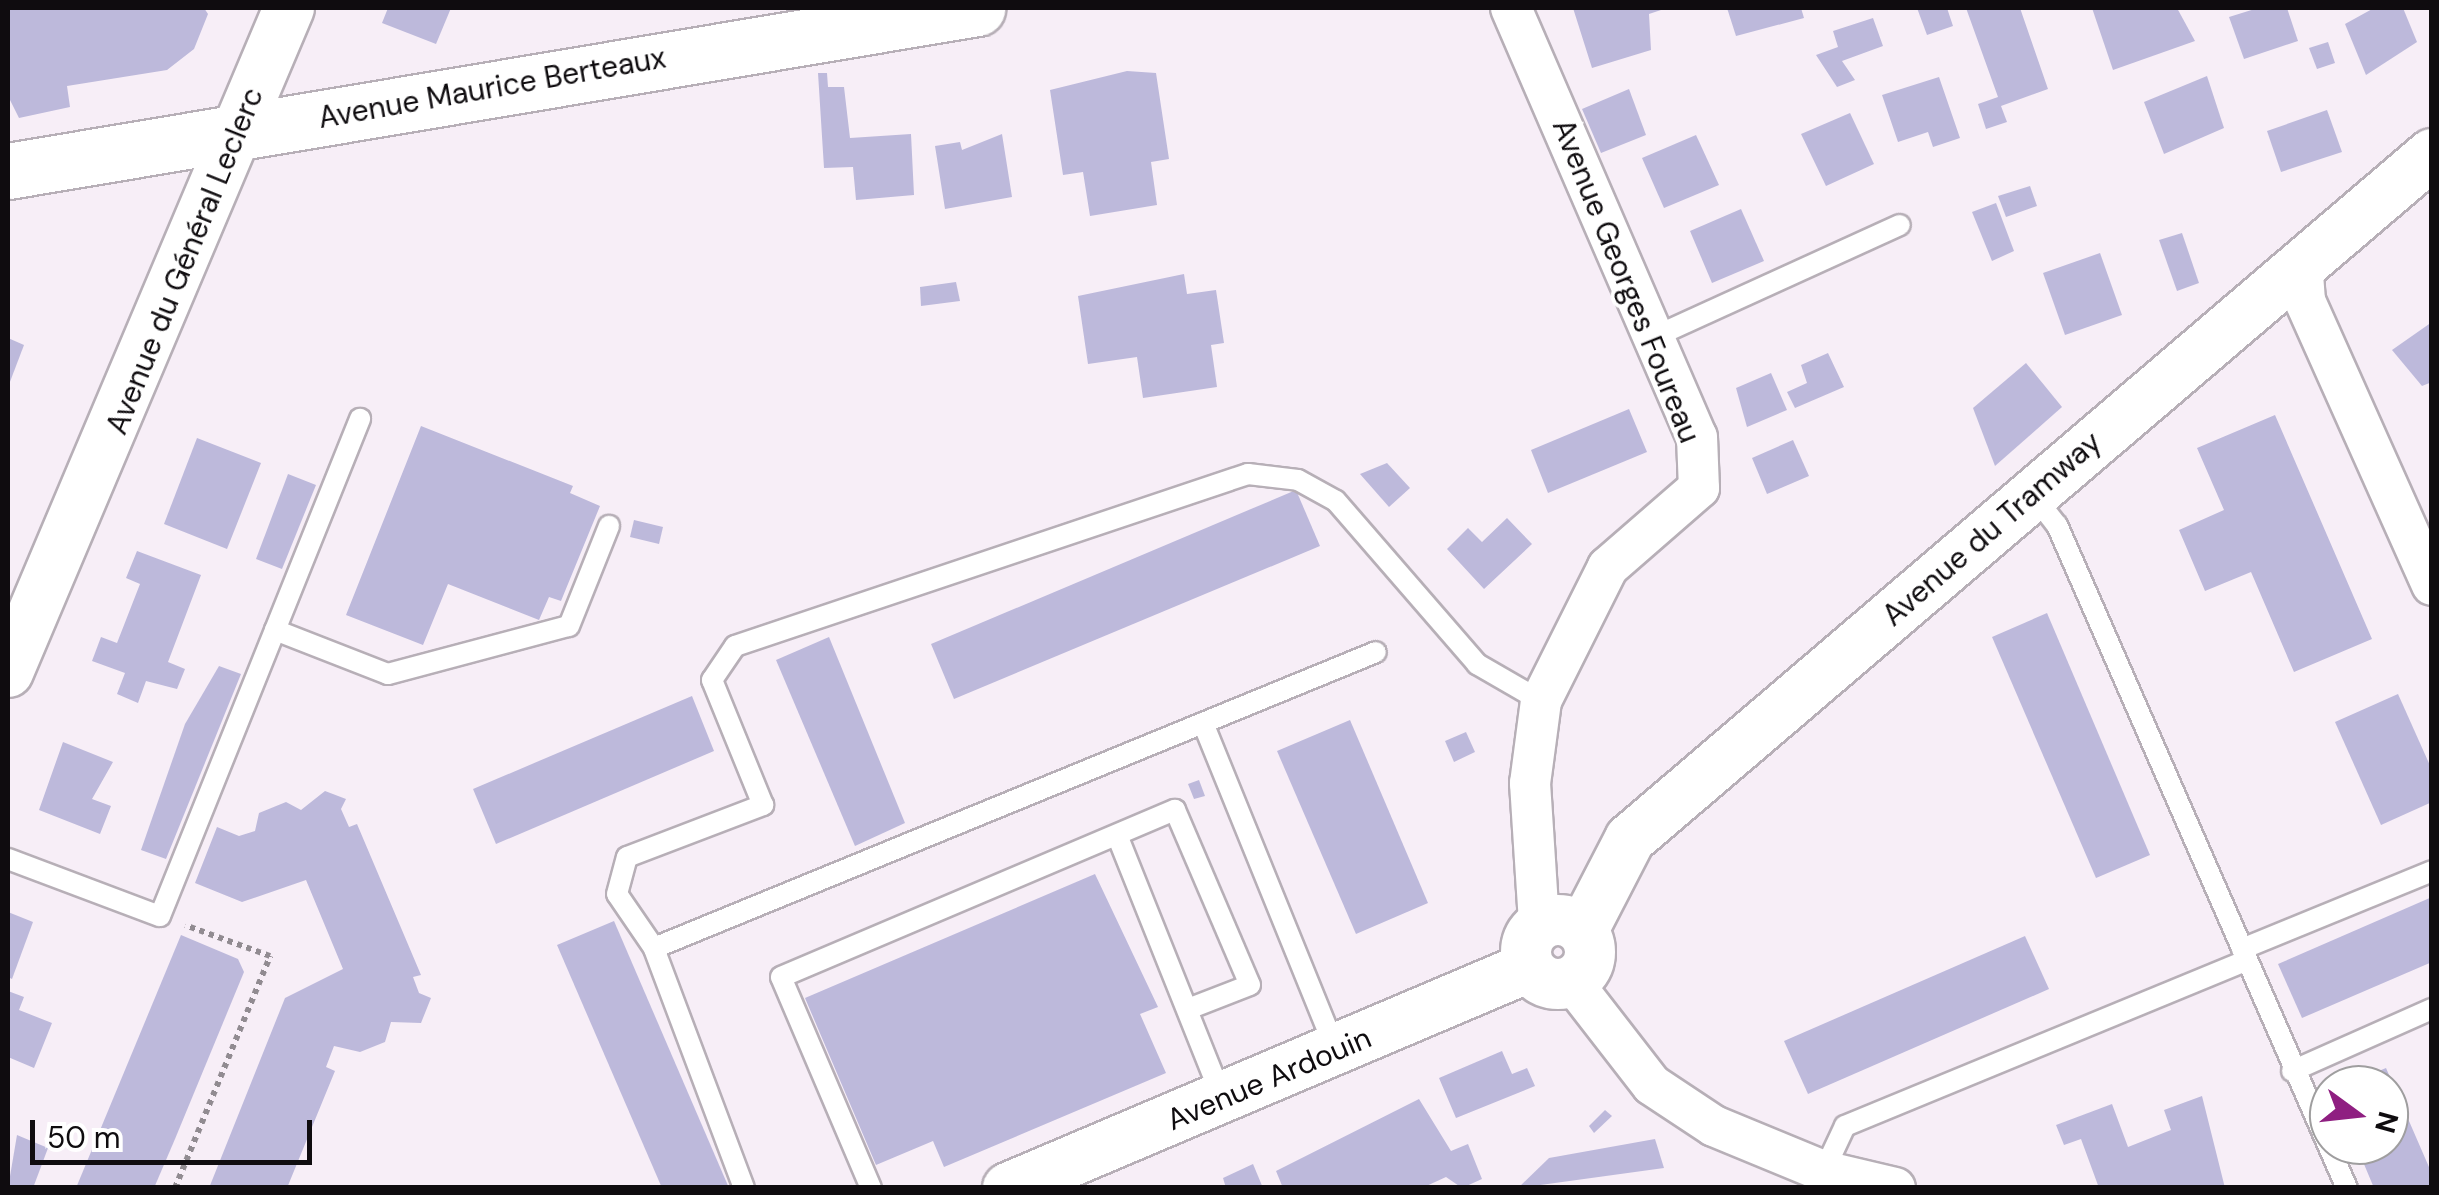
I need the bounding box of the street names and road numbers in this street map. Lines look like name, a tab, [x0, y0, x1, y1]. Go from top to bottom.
street label: Avenue Maurice Berteaux	[315, 40, 669, 136]
street label: Avenue du Général Leclerc	[99, 82, 271, 440]
street label: Avenue Georges Foureau	[1545, 114, 1707, 448]
street label: Avenue du Tramway	[1875, 424, 2109, 634]
street label: Avenue Ardouin	[1161, 1020, 1377, 1138]

